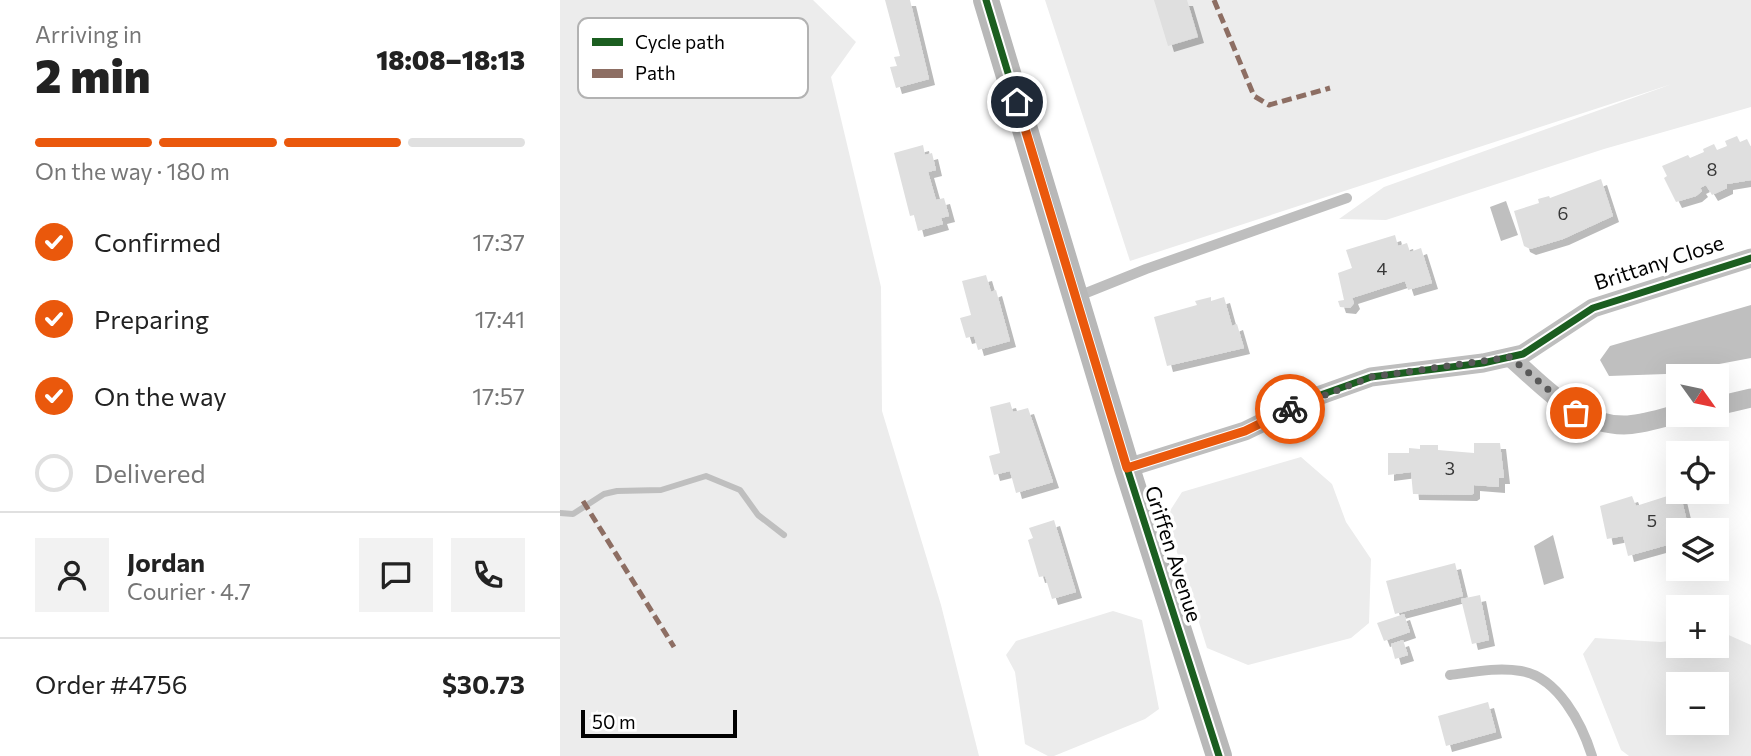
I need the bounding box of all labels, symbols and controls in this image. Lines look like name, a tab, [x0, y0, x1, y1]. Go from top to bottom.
legend	[578, 18, 808, 98]
text: Arriving in	[35, 20, 142, 48]
text: Cycle path	[635, 30, 725, 53]
text: 18:08–18:13	[376, 44, 525, 75]
text: 2 min	[35, 46, 151, 102]
text: Path	[635, 61, 676, 84]
pin	[987, 72, 1047, 132]
icon: home	[998, 83, 1036, 121]
text: On the way · 180 m	[35, 157, 230, 185]
house number: 8	[1707, 158, 1718, 180]
house number: 6	[1558, 202, 1568, 224]
icon: check	[35, 223, 73, 261]
text: Confirmed	[94, 226, 221, 257]
text: 17:37	[472, 228, 525, 256]
street label: Brittany Close	[1591, 229, 1727, 294]
house number: 4	[1377, 257, 1388, 279]
icon: check	[35, 300, 73, 338]
text: Preparing	[94, 303, 209, 334]
text: 17:41	[475, 305, 525, 333]
north arrow	[1666, 364, 1729, 427]
map controls	[1666, 364, 1729, 735]
courier	[1255, 374, 1325, 444]
icon: check	[35, 377, 73, 415]
text: On the way	[94, 380, 227, 411]
text: 17:57	[472, 382, 525, 410]
pin	[1546, 383, 1606, 443]
icon: bike	[1271, 390, 1309, 428]
icon: bag	[1557, 394, 1595, 432]
button: locate	[1666, 441, 1729, 504]
text: Delivered	[94, 457, 205, 488]
house number: 3	[1445, 457, 1455, 479]
street label: Griffen Avenue	[1141, 482, 1208, 625]
house number: 5	[1647, 509, 1657, 531]
button: layers	[1666, 518, 1729, 581]
button: person	[35, 538, 109, 612]
button: chat	[359, 538, 433, 612]
button: phone	[451, 538, 525, 612]
text: Jordan	[127, 546, 205, 577]
text: Courier · 4.7	[127, 577, 251, 605]
button: +	[1666, 595, 1729, 658]
text: Order #4756	[35, 668, 188, 699]
text: $30.73	[442, 668, 525, 699]
button: −	[1666, 672, 1729, 735]
scale bar	[581, 707, 737, 739]
text: 50 m	[592, 710, 636, 733]

